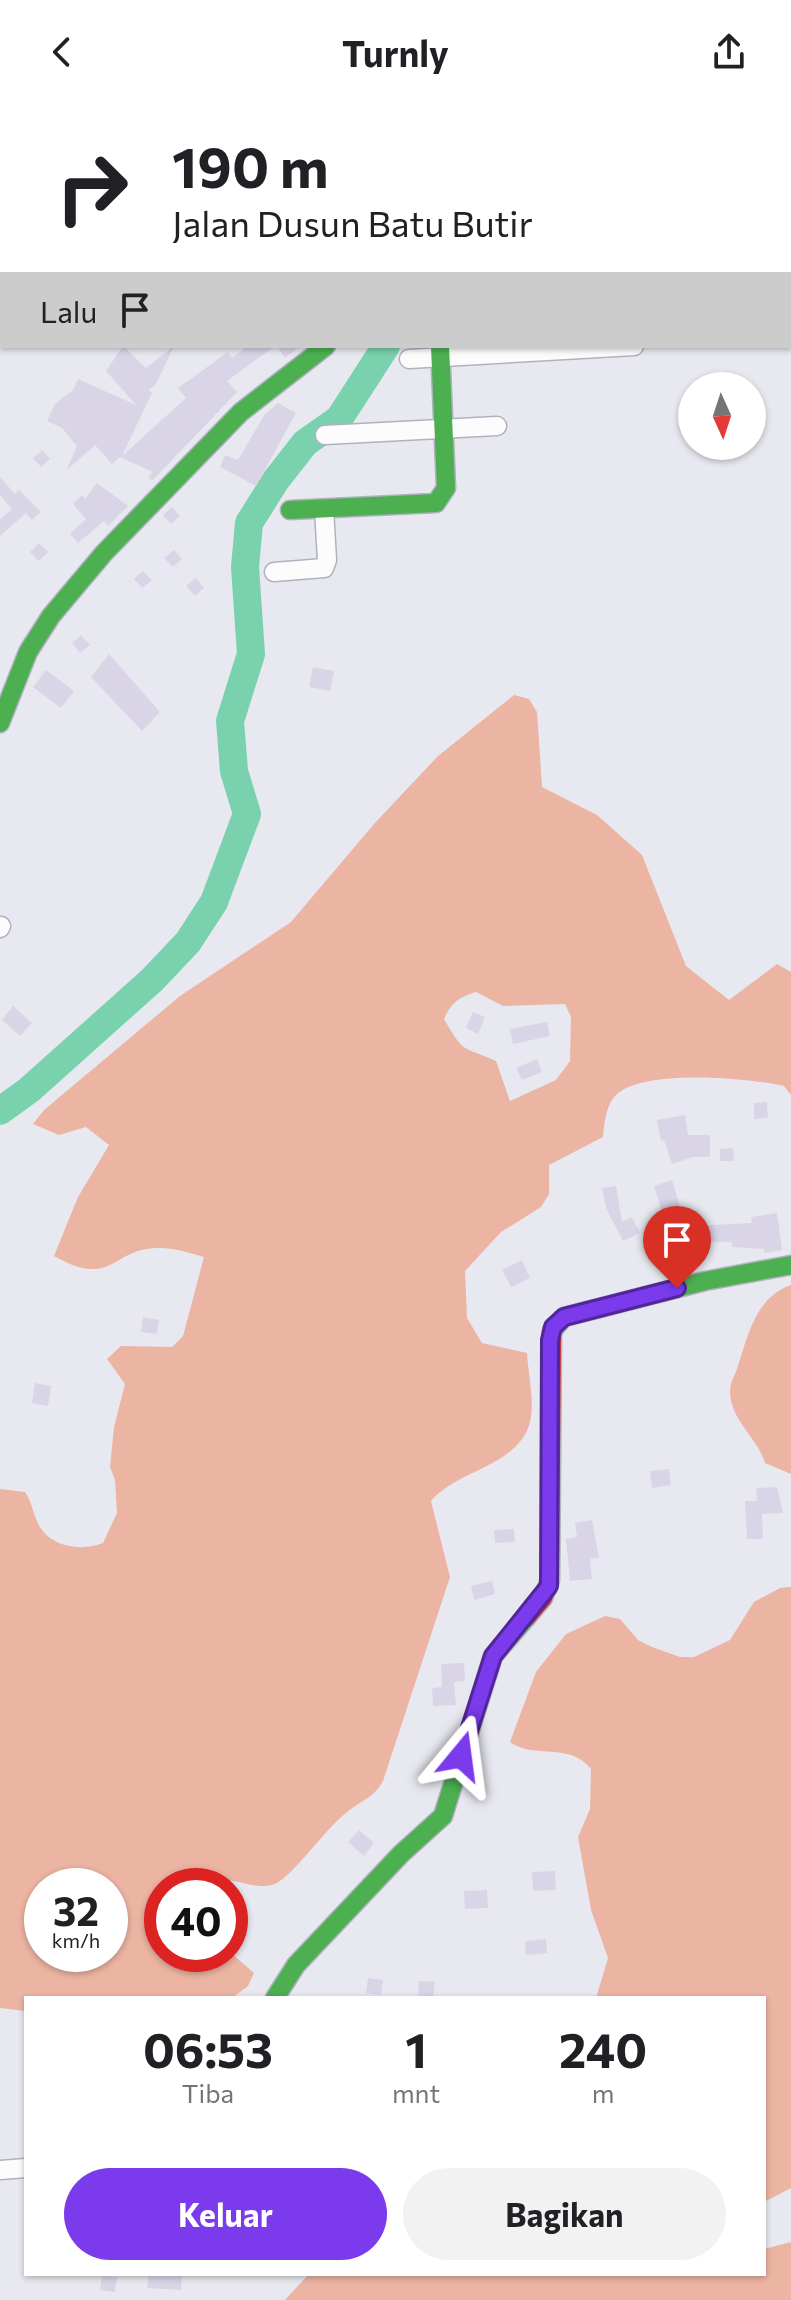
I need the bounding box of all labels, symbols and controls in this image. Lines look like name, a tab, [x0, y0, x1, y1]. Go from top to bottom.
icon: back	[40, 30, 84, 74]
text: Turnly	[342, 30, 449, 74]
icon: share	[707, 30, 751, 74]
text: 190 m	[172, 131, 329, 200]
icon: right	[40, 136, 144, 240]
text: Jalan Dusun Batu Butir	[172, 200, 533, 244]
icon: arrive	[113, 288, 157, 332]
text: Lalu	[40, 292, 97, 329]
north arrow	[678, 372, 766, 460]
map controls	[678, 372, 766, 460]
pin	[643, 1206, 711, 1288]
icon: arrive	[655, 1218, 699, 1262]
position arrow	[419, 1714, 503, 1798]
speed limit sign: 40	[144, 1868, 248, 1972]
text: 32	[53, 1885, 99, 1934]
text: km/h	[52, 1928, 100, 1952]
text: 06:53	[143, 2019, 273, 2078]
text: 1	[405, 2019, 427, 2078]
text: 240	[559, 2019, 647, 2078]
text: Tiba	[182, 2077, 234, 2108]
text: mnt	[392, 2077, 440, 2108]
text: m	[592, 2077, 614, 2108]
button: Keluar	[64, 2168, 387, 2260]
button: Bagikan	[403, 2168, 726, 2260]

